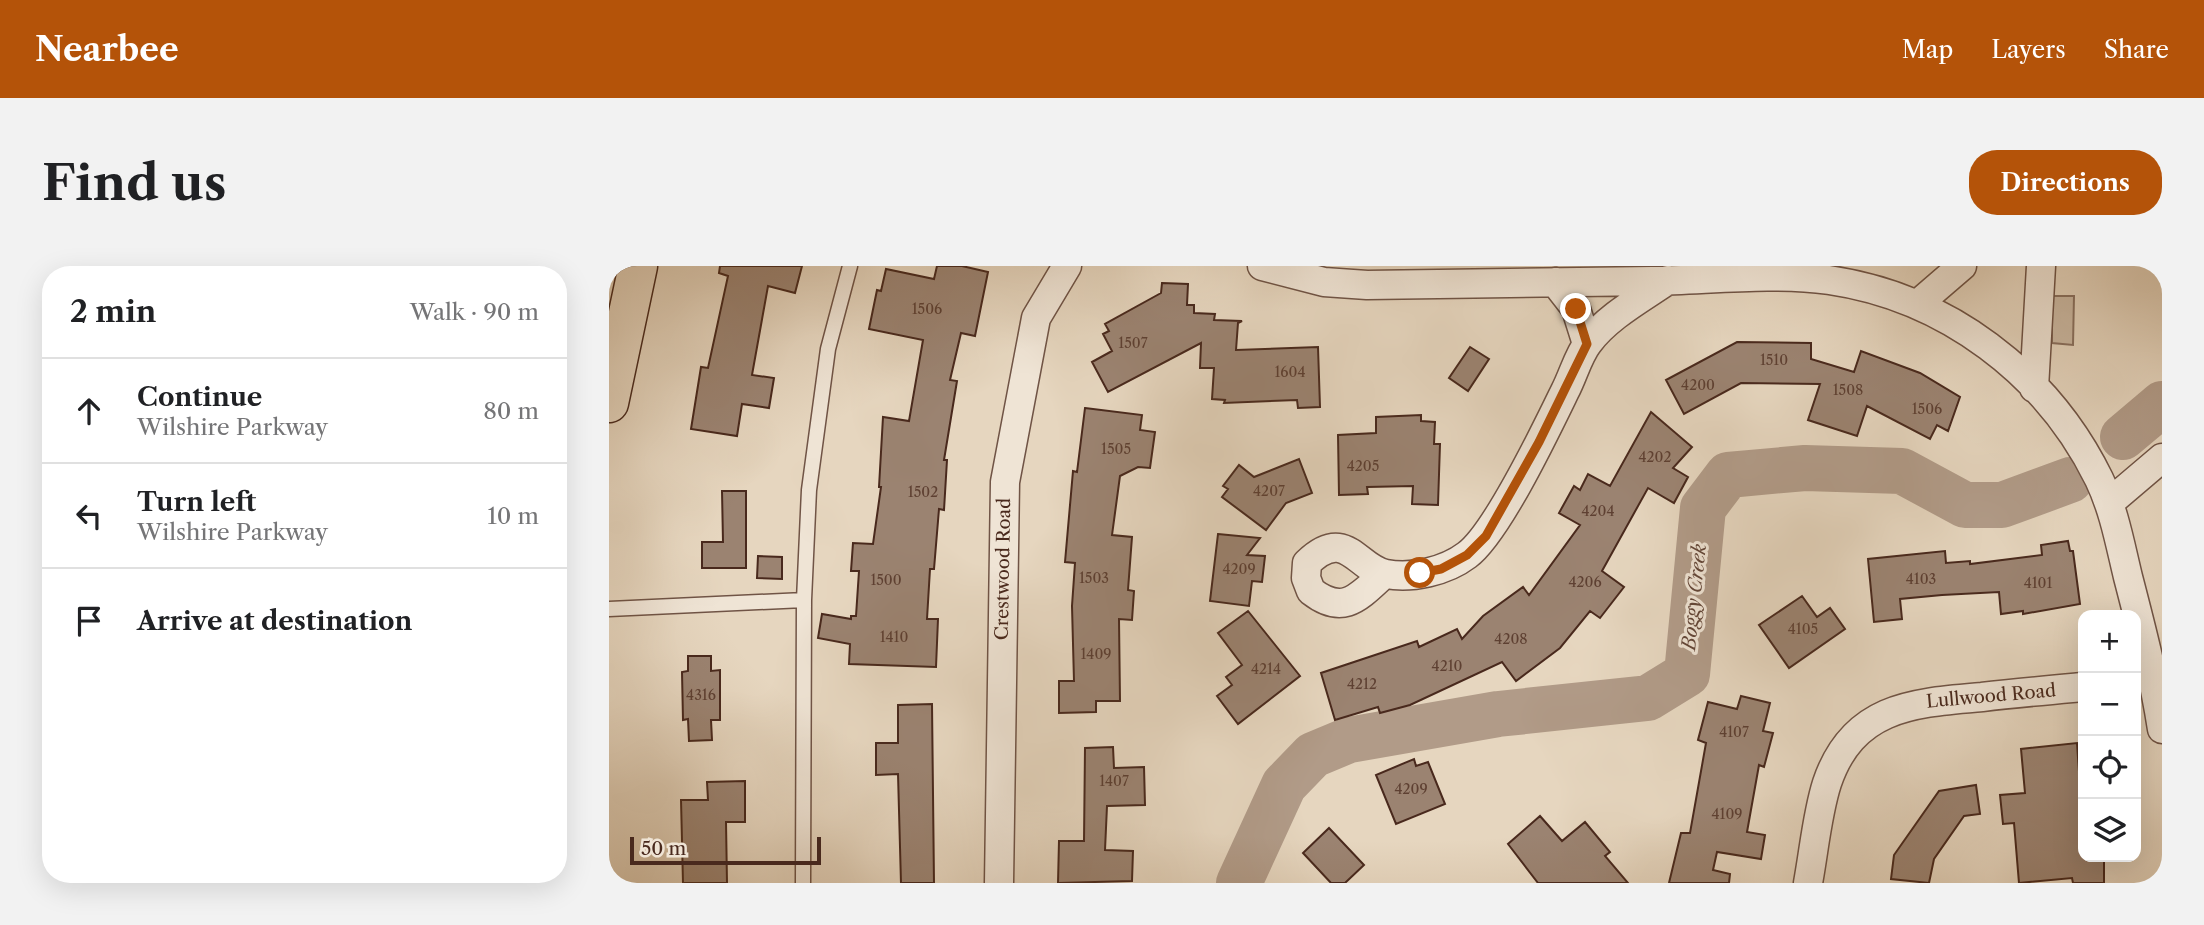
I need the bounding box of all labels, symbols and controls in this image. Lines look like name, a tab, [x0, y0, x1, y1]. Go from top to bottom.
text: Nearbee	[35, 29, 179, 70]
text: Map	[1902, 35, 1953, 64]
text: Layers	[1991, 35, 2066, 64]
text: Share	[2104, 35, 2169, 64]
button: Directions	[1969, 150, 2162, 215]
text: Find us	[42, 152, 226, 213]
text: 2 min	[70, 293, 156, 330]
route end	[1560, 293, 1591, 324]
text: Walk · 90 m	[410, 298, 539, 326]
house number: 1506	[912, 300, 942, 318]
house number: 1507	[1118, 334, 1148, 352]
house number: 1510	[1760, 351, 1788, 369]
house number: 1604	[1274, 363, 1306, 381]
house number: 4200	[1681, 376, 1715, 394]
text: Continue	[137, 381, 262, 413]
house number: 1508	[1833, 381, 1863, 399]
icon: ahead	[70, 392, 108, 430]
text: 80 m	[483, 397, 539, 425]
house number: 1506	[1912, 400, 1942, 418]
text: Wilshire Parkway	[137, 413, 328, 441]
house number: 1505	[1101, 440, 1131, 458]
house number: 4202	[1638, 448, 1672, 466]
house number: 4205	[1347, 457, 1379, 475]
house number: 4207	[1253, 482, 1285, 500]
house number: 1502	[908, 483, 938, 501]
text: Turn left	[137, 486, 256, 518]
icon: left	[70, 497, 108, 535]
street label: Crestwood Road	[991, 498, 1015, 640]
text: 10 m	[487, 502, 539, 530]
house number: 4204	[1581, 502, 1615, 520]
text: Wilshire Parkway	[137, 518, 328, 546]
water label: Boggy Creek	[1677, 543, 1711, 653]
route start	[1404, 557, 1435, 588]
house number: 4209	[1222, 560, 1256, 578]
house number: 1503	[1079, 569, 1109, 587]
house number: 4103	[1906, 570, 1936, 588]
house number: 1500	[870, 571, 902, 589]
house number: 4206	[1568, 573, 1602, 591]
house number: 4101	[2024, 574, 2052, 592]
icon: arrive	[70, 602, 108, 640]
text: Arrive at destination	[137, 605, 412, 637]
map controls	[2078, 610, 2141, 862]
button: +	[2078, 610, 2141, 673]
house number: 4105	[1788, 620, 1818, 638]
house number: 1410	[880, 628, 908, 646]
house number: 4208	[1494, 630, 1528, 648]
house number: 1409	[1080, 645, 1112, 663]
house number: 4210	[1432, 657, 1463, 675]
house number: 4214	[1251, 660, 1281, 678]
button: −	[2078, 673, 2141, 736]
house number: 4212	[1347, 675, 1377, 693]
street label: Lullwood Road	[1925, 679, 2057, 713]
house number: 4316	[686, 686, 716, 704]
house number: 4107	[1719, 723, 1749, 741]
button: locate	[2078, 736, 2141, 799]
house number: 1407	[1099, 772, 1129, 790]
house number: 4209	[1394, 780, 1428, 798]
button: layers	[2078, 799, 2141, 862]
house number: 4109	[1711, 805, 1743, 823]
scale bar	[630, 834, 821, 866]
text: 50 m	[641, 837, 686, 860]

